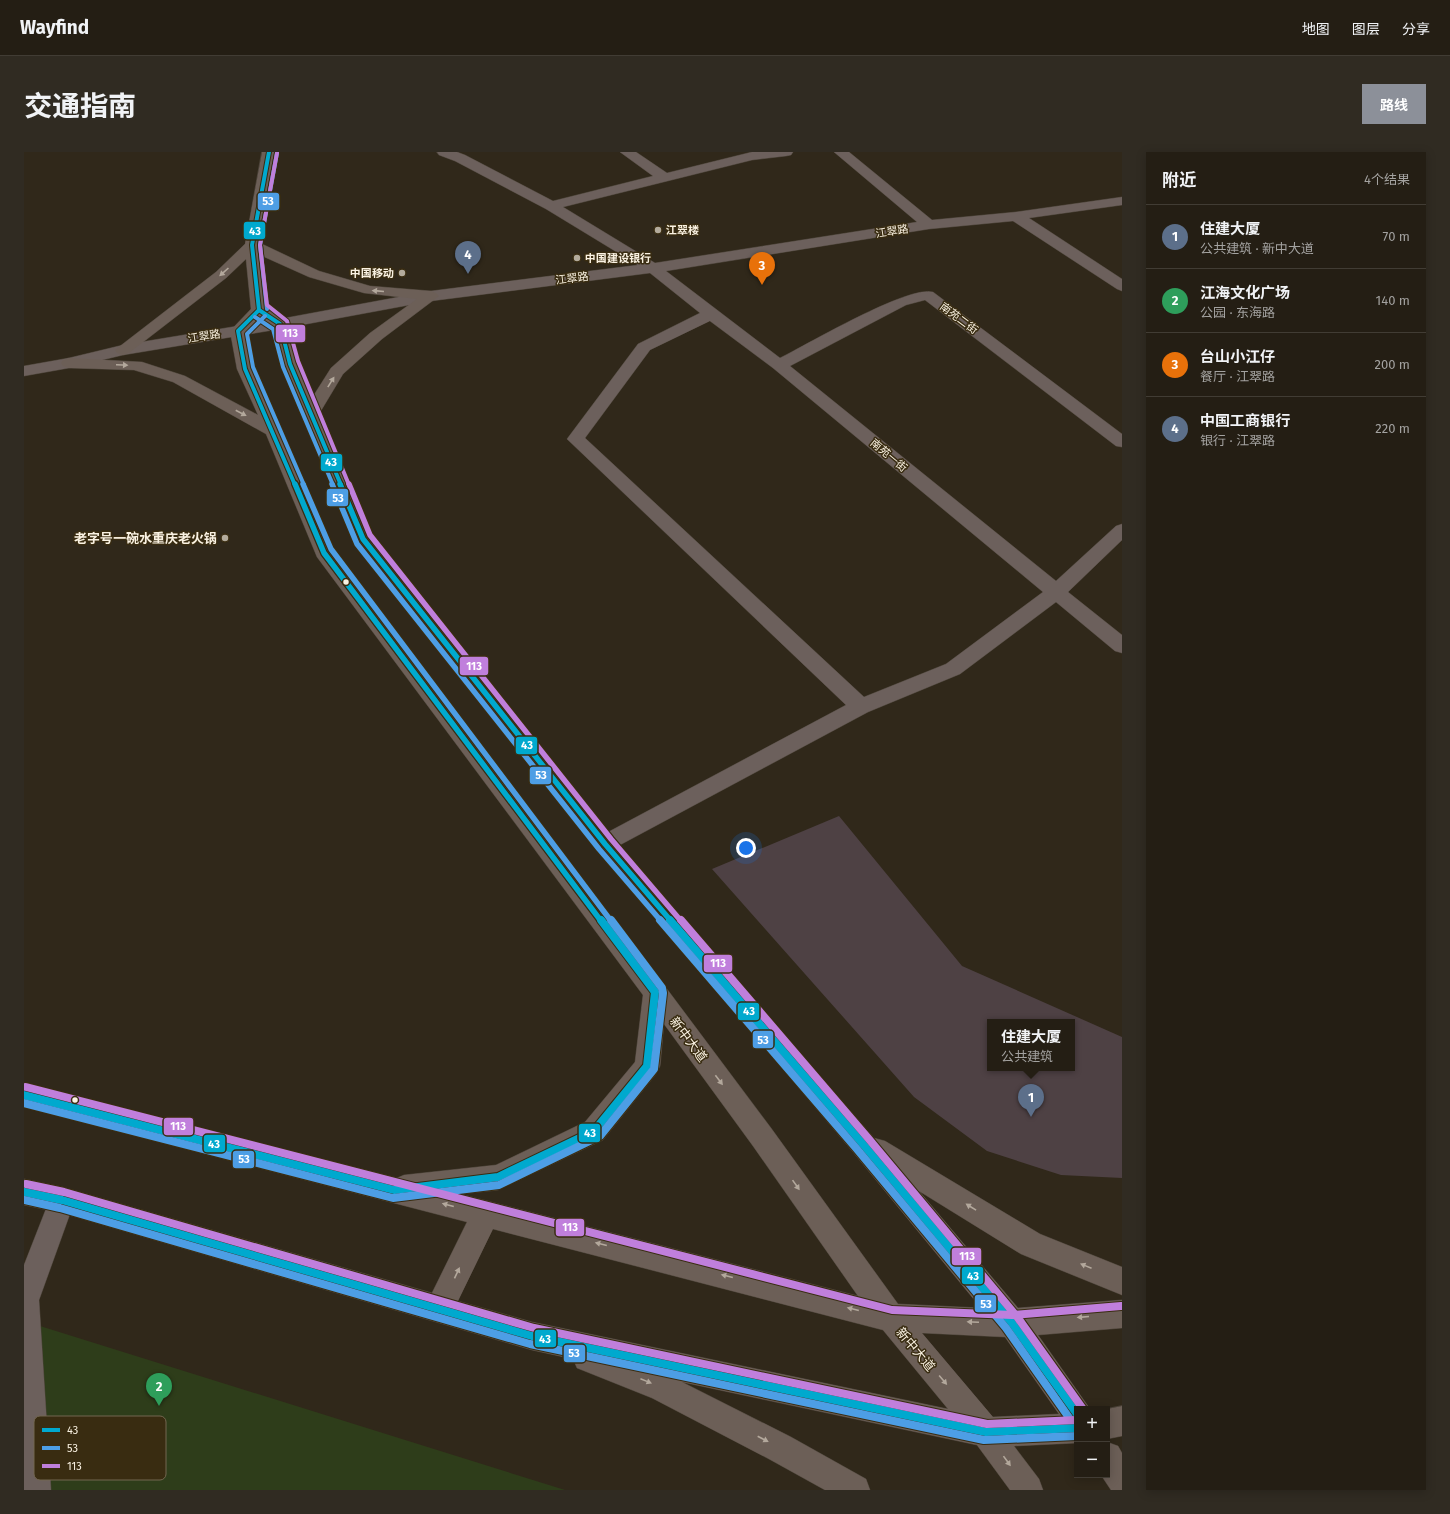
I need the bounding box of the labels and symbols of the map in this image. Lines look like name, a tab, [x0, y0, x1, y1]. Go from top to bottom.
line badge: 53	[257, 192, 280, 211]
text: 53	[262, 195, 274, 208]
line badge: 43	[243, 221, 266, 240]
street label: 江翠路	[875, 222, 909, 240]
place label: 江翠楼	[666, 224, 699, 237]
text: 43	[249, 225, 261, 238]
marker: 江翠楼	[653, 225, 663, 235]
pin: 4	[455, 241, 481, 274]
place label: 中国建设银行	[585, 252, 651, 265]
pin: 3	[749, 252, 775, 285]
marker: 中国建设银行	[572, 253, 582, 263]
one-way arrow	[219, 267, 228, 276]
place label: 中国移动	[350, 267, 394, 280]
marker: 中国移动	[397, 268, 407, 278]
street label: 江翠路	[555, 270, 589, 287]
one-way arrow	[372, 288, 384, 294]
street label: 南苑二街	[937, 300, 980, 337]
line badge: 113	[275, 324, 306, 343]
street label: 江翠路	[187, 327, 221, 345]
text: 113	[282, 327, 298, 340]
one-way arrow	[116, 361, 128, 368]
one-way arrow	[327, 376, 334, 388]
one-way arrow	[235, 410, 246, 416]
street label: 南苑一街	[868, 436, 910, 475]
line badge: 43	[320, 453, 343, 472]
text: 43	[325, 456, 337, 469]
line badge: 53	[326, 488, 349, 507]
text: 53	[332, 492, 344, 505]
place label: 老字号一碗水重庆老火锅	[74, 531, 217, 546]
marker: 老字号一碗水重庆老火锅	[220, 533, 230, 543]
unlabelled marker	[341, 577, 351, 587]
line badge: 113	[459, 656, 489, 676]
text: 113	[466, 660, 482, 673]
line badge: 43	[515, 736, 538, 755]
text: 43	[521, 739, 533, 752]
line badge: 53	[529, 766, 552, 785]
text: 53	[535, 769, 547, 782]
your location	[736, 838, 756, 858]
line badge: 113	[703, 954, 733, 973]
text: 113	[710, 957, 726, 970]
line badge: 43	[737, 1002, 760, 1021]
text: 43	[743, 1005, 755, 1018]
street label: 新中大道	[667, 1014, 710, 1065]
line badge: 53	[752, 1030, 774, 1049]
text: 53	[757, 1034, 769, 1047]
one-way arrow	[715, 1074, 724, 1085]
pin: 1	[1018, 1084, 1044, 1117]
unlabelled marker	[70, 1095, 80, 1105]
line badge: 113	[163, 1117, 194, 1136]
text: 113	[170, 1120, 186, 1133]
line badge: 43	[578, 1123, 601, 1143]
text: 43	[584, 1127, 596, 1140]
line badge: 43	[203, 1134, 226, 1153]
text: 43	[208, 1138, 220, 1151]
line badge: 53	[232, 1150, 255, 1169]
text: 53	[238, 1153, 250, 1166]
one-way arrow	[792, 1179, 800, 1190]
one-way arrow	[442, 1201, 455, 1207]
one-way arrow	[965, 1203, 977, 1210]
line badge: 113	[555, 1218, 585, 1237]
text: 113	[562, 1221, 578, 1234]
one-way arrow	[595, 1241, 607, 1247]
line badge: 113	[951, 1247, 982, 1266]
text: 113	[959, 1250, 975, 1263]
one-way arrow	[1079, 1263, 1091, 1269]
line badge: 43	[961, 1266, 984, 1285]
one-way arrow	[454, 1267, 460, 1279]
text: 43	[967, 1270, 979, 1283]
one-way arrow	[721, 1273, 733, 1279]
line badge: 53	[974, 1294, 997, 1313]
text: 53	[980, 1298, 992, 1311]
one-way arrow	[847, 1305, 859, 1311]
one-way arrow	[1077, 1314, 1089, 1321]
one-way arrow	[967, 1318, 979, 1325]
street label: 新中大道	[893, 1325, 938, 1374]
line badge: 43	[534, 1329, 557, 1348]
text: 43	[539, 1333, 551, 1346]
line badge: 53	[563, 1344, 586, 1363]
text: 53	[568, 1347, 580, 1360]
pin: 2	[146, 1373, 172, 1406]
one-way arrow	[938, 1375, 947, 1386]
one-way arrow	[641, 1379, 653, 1385]
legend	[34, 1416, 166, 1480]
text: 43	[67, 1424, 78, 1437]
one-way arrow	[757, 1436, 768, 1442]
text: 53	[67, 1442, 78, 1455]
one-way arrow	[1003, 1456, 1011, 1466]
text: 113	[67, 1460, 82, 1473]

